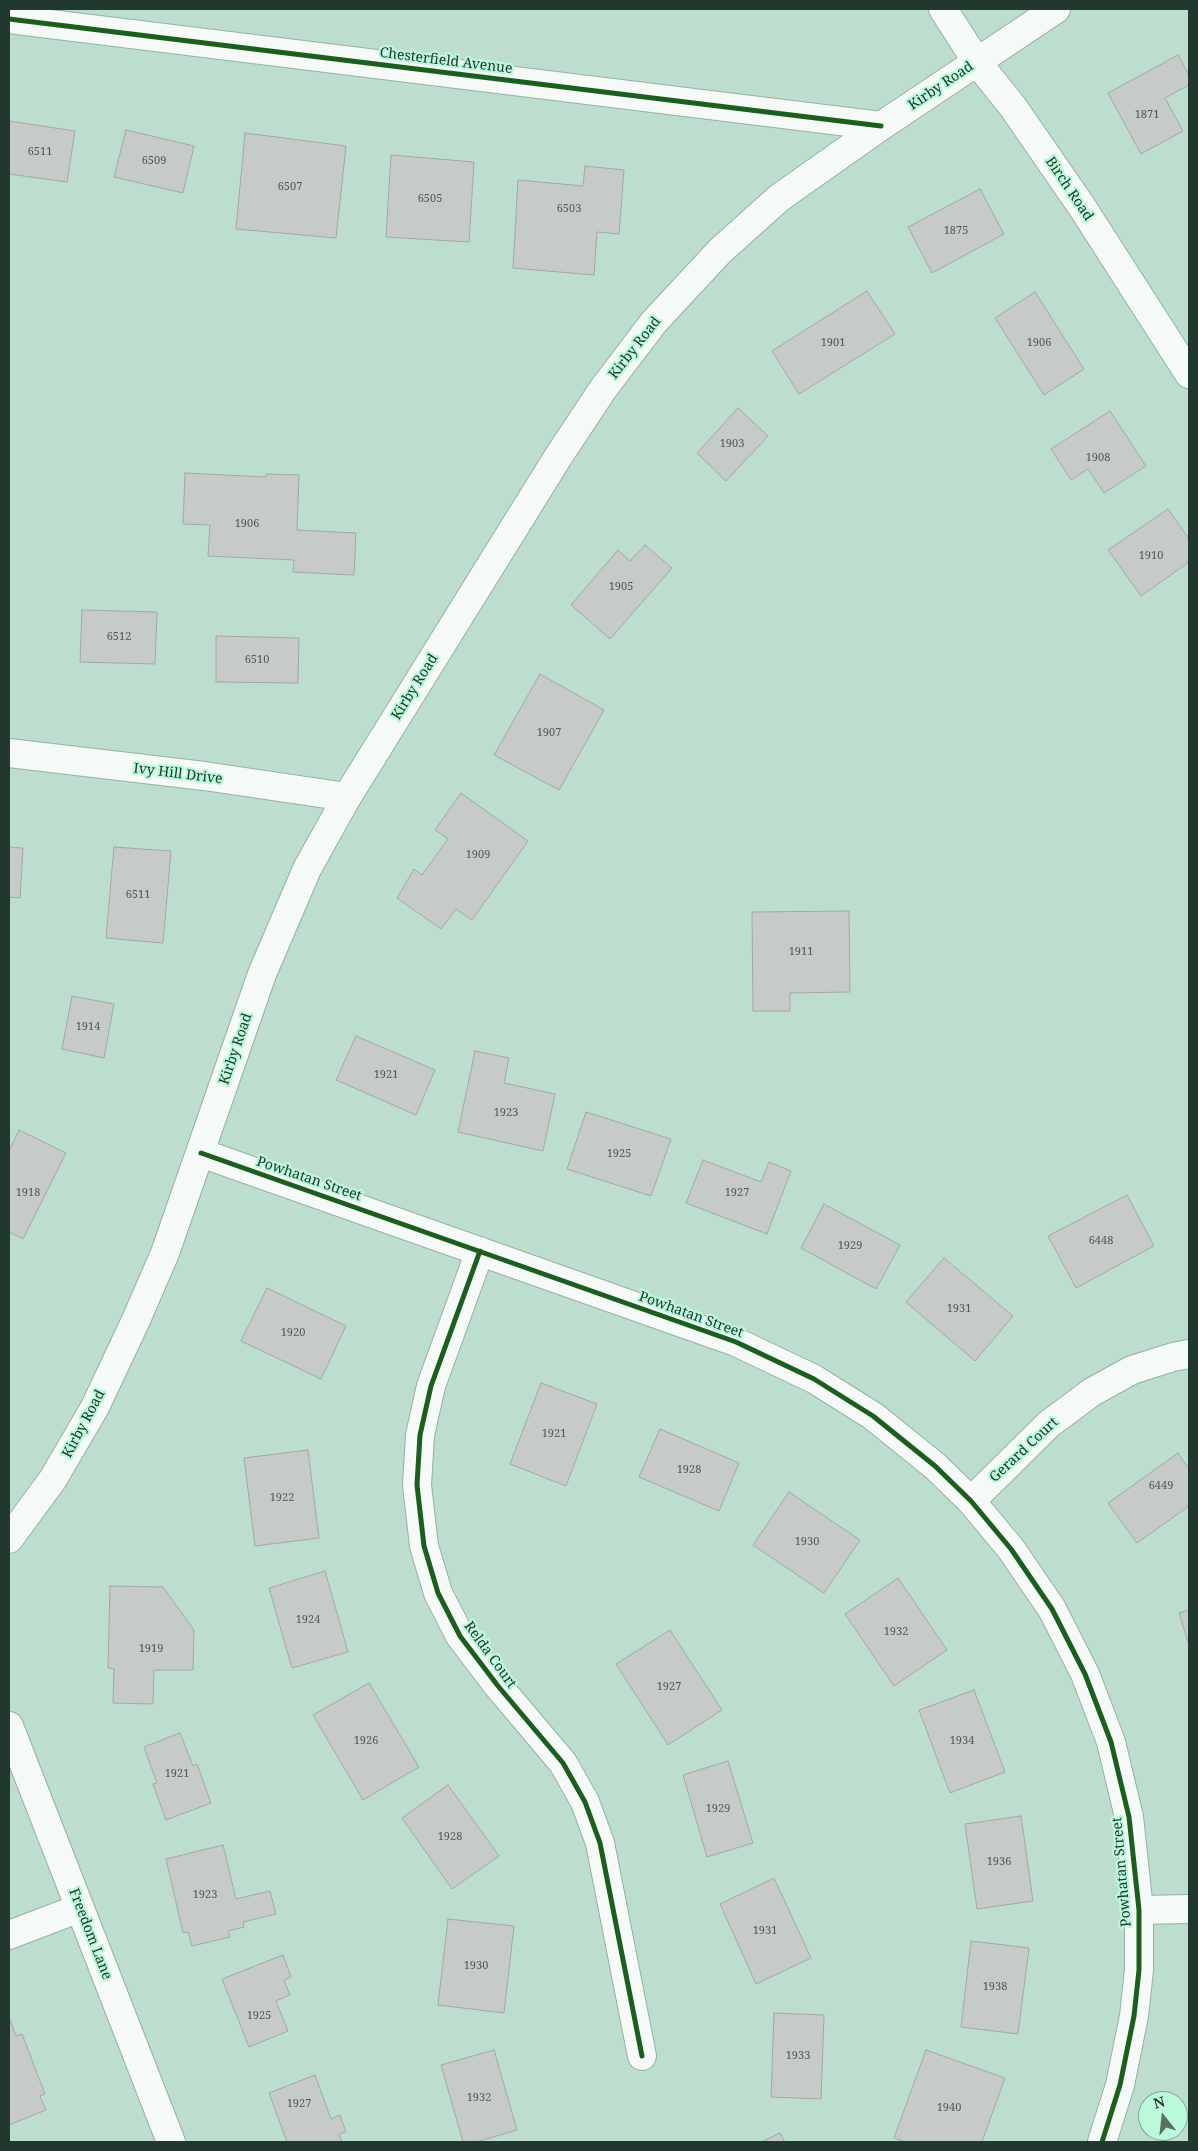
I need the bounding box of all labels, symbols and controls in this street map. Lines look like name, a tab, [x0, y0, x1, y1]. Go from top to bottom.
street label: Chesterfield Avenue	[379, 45, 513, 77]
street label: Kirby Road	[905, 58, 977, 114]
house number: 1871	[1135, 108, 1159, 122]
house number: 6511	[28, 145, 52, 159]
house number: 6509	[142, 154, 166, 168]
street label: Birch Road	[1042, 154, 1096, 224]
house number: 6507	[278, 180, 302, 194]
house number: 6505	[418, 192, 442, 206]
house number: 6503	[557, 202, 581, 216]
house number: 1875	[944, 224, 968, 238]
street label: Kirby Road	[605, 313, 665, 383]
house number: 1901	[821, 336, 845, 350]
house number: 1906	[1027, 336, 1051, 350]
house number: 1903	[720, 437, 744, 451]
house number: 1908	[1086, 451, 1110, 465]
house number: 1906	[235, 517, 259, 531]
house number: 1910	[1139, 549, 1163, 563]
house number: 1905	[609, 580, 633, 594]
house number: 6512	[107, 630, 131, 644]
street label: Kirby Road	[388, 651, 442, 723]
house number: 6510	[245, 653, 269, 667]
house number: 1907	[537, 726, 561, 740]
street label: Ivy Hill Drive	[133, 760, 223, 788]
house number: 1909	[466, 848, 490, 862]
house number: 6511	[126, 888, 150, 902]
house number: 1911	[789, 945, 813, 959]
street label: Kirby Road	[216, 1011, 256, 1087]
house number: 1914	[76, 1020, 100, 1034]
house number: 1921	[374, 1068, 398, 1082]
house number: 1923	[494, 1106, 518, 1120]
house number: 1925	[607, 1147, 631, 1161]
street label: Powhatan Street	[254, 1153, 364, 1205]
house number: 1918	[16, 1186, 40, 1200]
house number: 1927	[725, 1186, 749, 1200]
house number: 6448	[1089, 1234, 1113, 1248]
house number: 1929	[838, 1239, 862, 1253]
street label: Powhatan Street	[636, 1288, 746, 1342]
house number: 1931	[947, 1302, 971, 1316]
house number: 1920	[281, 1326, 305, 1340]
street label: Kirby Road	[59, 1387, 109, 1461]
street label: Gerard Court	[986, 1414, 1062, 1486]
house number: 1921	[542, 1427, 566, 1441]
house number: 1928	[677, 1463, 701, 1477]
house number: 6449	[1149, 1479, 1173, 1493]
house number: 1922	[270, 1491, 294, 1505]
house number: 1930	[795, 1535, 819, 1549]
house number: 1924	[296, 1613, 320, 1627]
street label: Relda Court	[460, 1618, 520, 1692]
house number: 1932	[884, 1625, 908, 1639]
house number: 1919	[139, 1642, 163, 1656]
house number: 1927	[657, 1680, 681, 1694]
house number: 1926	[354, 1734, 378, 1748]
house number: 1934	[950, 1734, 974, 1748]
house number: 1921	[165, 1767, 189, 1781]
house number: 1929	[706, 1802, 730, 1816]
street label: Powhatan Street	[1109, 1817, 1135, 1927]
house number: 1928	[438, 1830, 462, 1844]
house number: 1936	[987, 1855, 1011, 1869]
street label: Freedom Lane	[65, 1886, 115, 1982]
house number: 1923	[193, 1888, 217, 1902]
house number: 1931	[753, 1924, 777, 1938]
house number: 1930	[464, 1959, 488, 1973]
house number: 1938	[983, 1980, 1007, 1994]
house number: 1925	[247, 2009, 271, 2023]
house number: 1933	[786, 2049, 810, 2063]
house number: 1932	[467, 2091, 491, 2105]
north arrow	[1138, 2091, 1188, 2141]
text: N	[1151, 2091, 1167, 2113]
house number: 1927	[287, 2097, 311, 2111]
house number: 1940	[937, 2101, 961, 2115]

